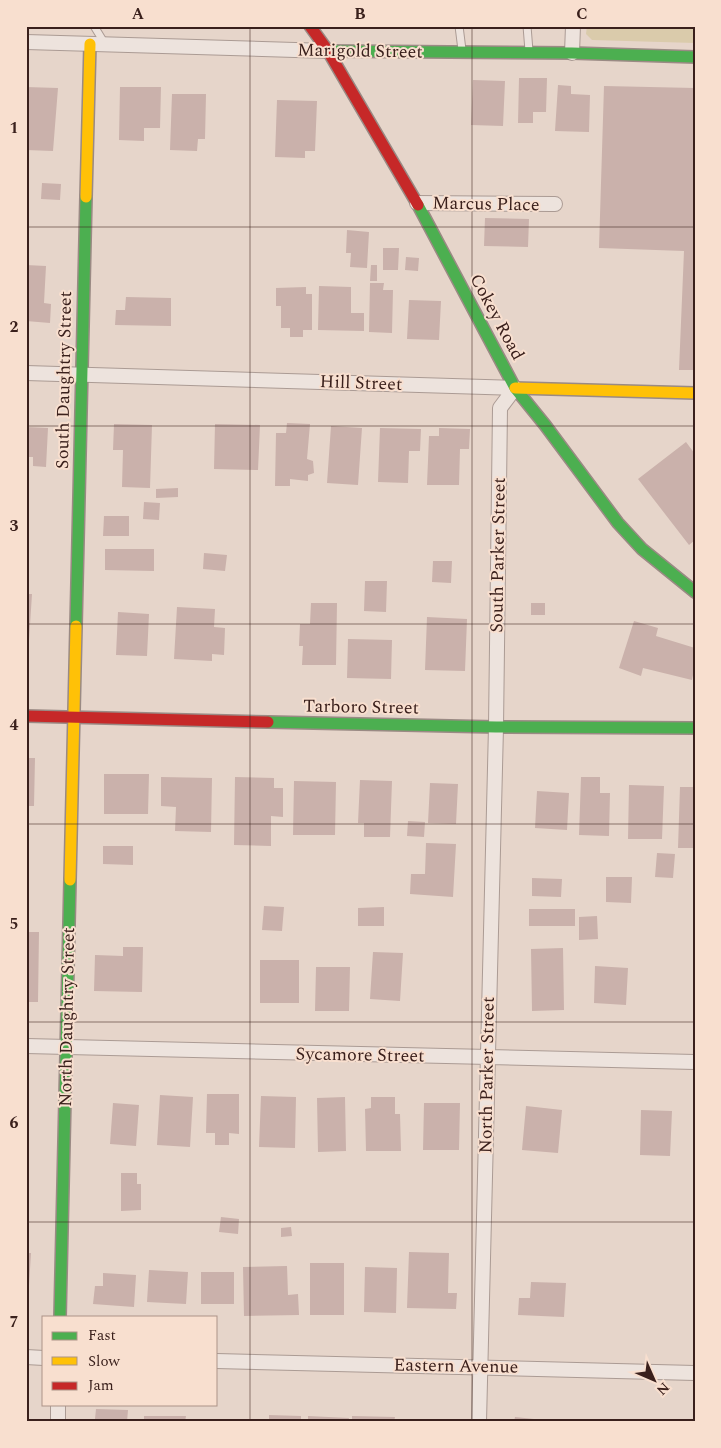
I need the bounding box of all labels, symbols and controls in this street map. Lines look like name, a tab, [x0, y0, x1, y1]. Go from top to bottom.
text: A	[132, 2, 145, 26]
text: B	[354, 2, 366, 26]
text: C	[576, 2, 588, 26]
street label: Marigold Street	[297, 36, 423, 66]
text: 1	[10, 116, 18, 140]
street label: Marcus Place	[432, 190, 540, 218]
street label: Cokey Road	[463, 269, 531, 365]
street label: South Daughtry Street	[49, 291, 79, 469]
text: 2	[10, 315, 19, 339]
street label: Hill Street	[319, 368, 403, 398]
street label: South Parker Street	[483, 477, 513, 633]
text: 3	[10, 514, 19, 538]
street label: Tarboro Street	[303, 692, 419, 722]
text: 4	[10, 713, 19, 737]
text: 5	[10, 912, 18, 936]
street label: North Daughtry Street	[52, 927, 82, 1107]
street label: North Parker Street	[472, 996, 502, 1154]
street label: Sycamore Street	[295, 1040, 425, 1070]
text: 6	[10, 1111, 19, 1135]
text: 7	[10, 1310, 19, 1334]
legend	[42, 1316, 218, 1406]
text: Fast	[88, 1324, 116, 1347]
text: Slow	[88, 1350, 120, 1373]
street label: Eastern Avenue	[393, 1351, 519, 1381]
north arrow	[628, 1356, 678, 1406]
text: Jam	[88, 1374, 114, 1397]
text: N	[651, 1377, 674, 1400]

